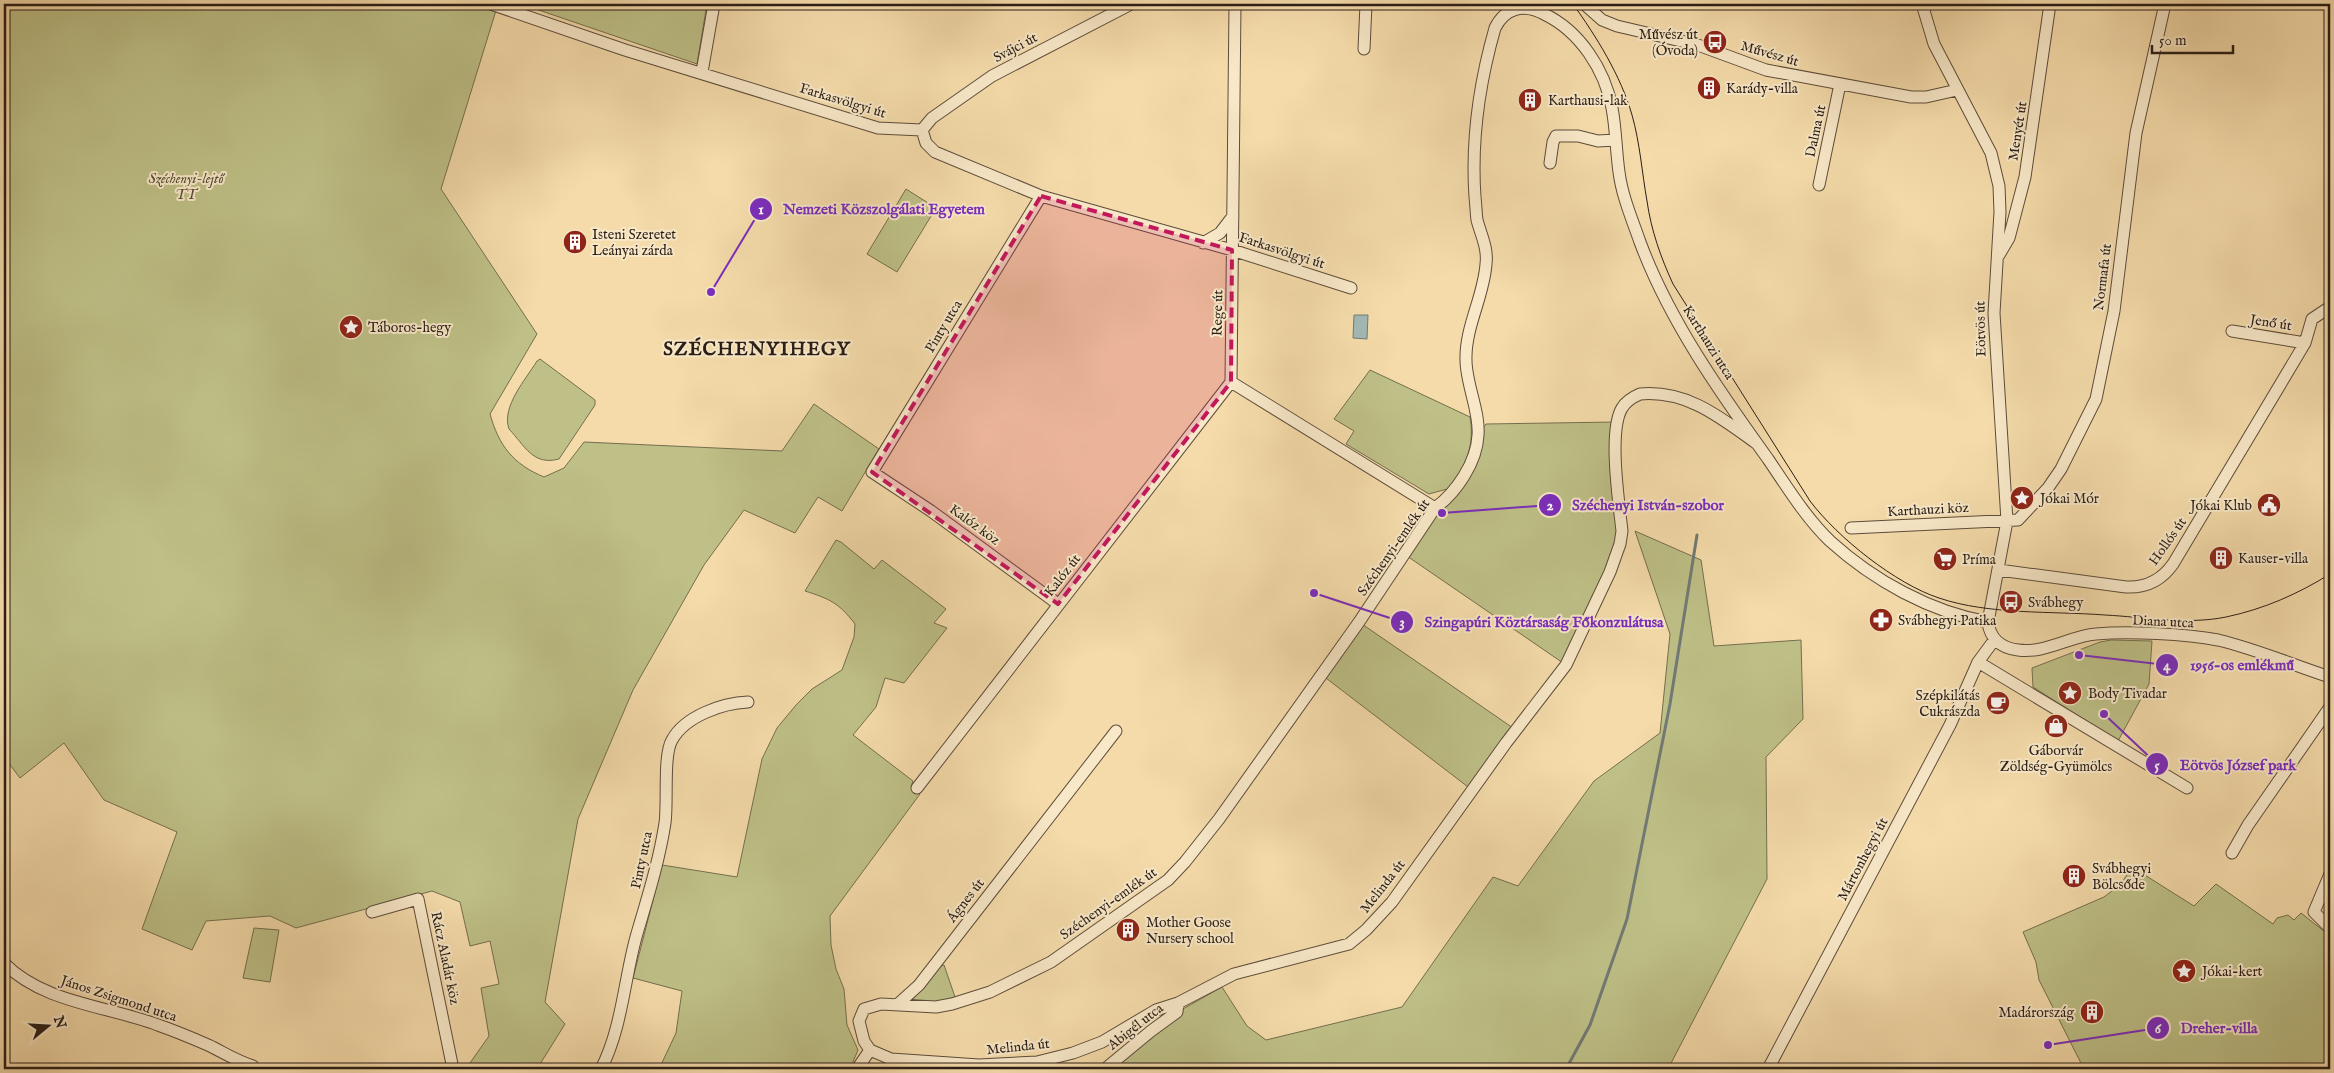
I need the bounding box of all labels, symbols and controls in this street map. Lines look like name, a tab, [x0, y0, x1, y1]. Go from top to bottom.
scale bar	[2152, 22, 2233, 54]
place label: Művész út (Óvoda)	[1639, 26, 1698, 60]
street label: Svájci út	[990, 29, 1041, 67]
bus stop icon: Művész út (Óvoda)	[1702, 29, 1728, 55]
text: 50 m	[2159, 31, 2187, 50]
street label: Művész út	[1739, 37, 1801, 71]
building icon: Karády-villa	[1696, 75, 1722, 101]
street label: Farkasvölgyi út	[797, 79, 888, 123]
place label: Karády-villa	[1726, 80, 1799, 98]
building icon: Karthausi-lak	[1517, 87, 1543, 113]
place label: Karthausi-lak	[1548, 92, 1628, 110]
street label: Menyét út	[2004, 100, 2032, 162]
street label: Dalma út	[1802, 103, 1830, 159]
park label: Széchenyi-lejtő TT	[148, 170, 225, 204]
callout: Nemzeti Közszolgálati Egyetem	[748, 194, 995, 224]
text: 1	[758, 200, 764, 219]
text: Nemzeti Közszolgálati Egyetem	[782, 200, 985, 219]
place label: Isteni Szeretet Leányai zárda	[592, 226, 676, 260]
building icon: Isteni Szeretet Leányai zárda	[562, 229, 588, 255]
street label: Farkasvölgyi út	[1236, 229, 1327, 273]
street label: Normafa út	[2090, 242, 2116, 312]
street label: Rege út	[1209, 290, 1227, 336]
street label: Pinty utca	[921, 296, 967, 356]
street label: Eötvös út	[1972, 301, 1990, 357]
street label: Karthauzi utca	[1678, 302, 1739, 384]
street label: Jenő út	[2247, 311, 2293, 335]
place icon: Táboros-hegy	[338, 314, 364, 340]
place label: Táboros-hegy	[368, 319, 451, 337]
district label: SZÉCHENYIHEGY	[663, 337, 851, 362]
place icon: Jókai Mór	[2009, 485, 2035, 511]
callout: Széchenyi István-szobor	[1537, 490, 1734, 520]
place label: Jókai Mór	[2038, 490, 2099, 508]
public building icon: Jókai Klub	[2256, 492, 2282, 518]
street label: Széchenyi-emlék út	[1354, 495, 1434, 600]
text: 2	[1546, 496, 1554, 515]
text: Széchenyi István-szobor	[1572, 496, 1725, 515]
place label: Jókai Klub	[2188, 497, 2252, 515]
street label: Karthauzi köz	[1887, 499, 1970, 521]
street label: Kalóz köz	[945, 500, 1004, 550]
street label: Hollós út	[2145, 514, 2191, 569]
building icon: Kauser-villa	[2208, 545, 2234, 571]
supermarket icon: Príma	[1932, 546, 1958, 572]
place label: Kauser-villa	[2238, 550, 2309, 568]
street label: Kalóz út	[1041, 551, 1085, 600]
place label: Príma	[1962, 551, 1997, 569]
bus stop icon: Svábhegy	[1998, 589, 2024, 615]
place label: Svábhegy	[2028, 594, 2084, 612]
callout: Szingapúri Köztársaság Főkonzulátusa	[1390, 607, 1674, 637]
pharmacy icon: Svábhegyi Patika	[1868, 607, 1894, 633]
street label: Diana utca	[2132, 611, 2195, 633]
place label: Svábhegyi Patika	[1898, 612, 1997, 630]
text: 3	[1399, 613, 1405, 632]
text: Szingapúri Köztársaság Főkonzulátusa	[1424, 613, 1664, 632]
callout: 1956-os emlékmű	[2155, 650, 2304, 680]
text: 4	[2163, 656, 2171, 675]
text: 1956-os emlékmű	[2190, 656, 2294, 675]
place icon: Body Tivadar	[2057, 680, 2083, 706]
place label: Body Tivadar	[2088, 685, 2167, 703]
place label: Szépkilátás Cukrászda	[1915, 687, 1981, 721]
cafe icon: Szépkilátás Cukrászda	[1985, 690, 2011, 716]
shop icon: Gáborvár Zöldség-Gyümölcs	[2043, 713, 2069, 739]
place label: Gáborvár Zöldség-Gyümölcs	[2000, 742, 2112, 776]
callout: Eötvös József park	[2145, 749, 2306, 779]
text: 5	[2154, 756, 2160, 775]
text: Eötvös József park	[2180, 756, 2297, 775]
street label: Mártonhegyi út	[1833, 815, 1892, 904]
street label: Pinty utca	[627, 829, 657, 891]
street label: Melinda út	[1356, 856, 1409, 917]
place label: Svábhegyi Bölcsőde	[2092, 860, 2151, 894]
building icon: Svábhegyi Bölcsőde	[2061, 863, 2087, 889]
street label: Széchenyi-emlék út	[1057, 864, 1161, 944]
street label: Ágnes út	[942, 874, 989, 927]
street label: Rácz Aladár köz	[426, 910, 464, 1007]
place label: Mother Goose Nursery school	[1146, 914, 1234, 948]
building icon: Mother Goose Nursery school	[1115, 917, 1141, 943]
place icon: Jókai-kert	[2171, 958, 2197, 984]
place label: Jókai-kert	[2200, 963, 2263, 981]
street label: János Zsigmond utca	[57, 971, 180, 1026]
street label: Abigél utca	[1103, 999, 1168, 1055]
building icon: Madárország	[2079, 999, 2105, 1025]
north arrow	[22, 1000, 72, 1050]
place label: Madárország	[1998, 1004, 2074, 1022]
text: N	[49, 1013, 70, 1031]
callout: Dreher-villa	[2146, 1013, 2268, 1043]
text: 6	[2155, 1019, 2162, 1038]
text: Dreher-villa	[2180, 1019, 2258, 1038]
street label: Melinda út	[986, 1035, 1051, 1059]

